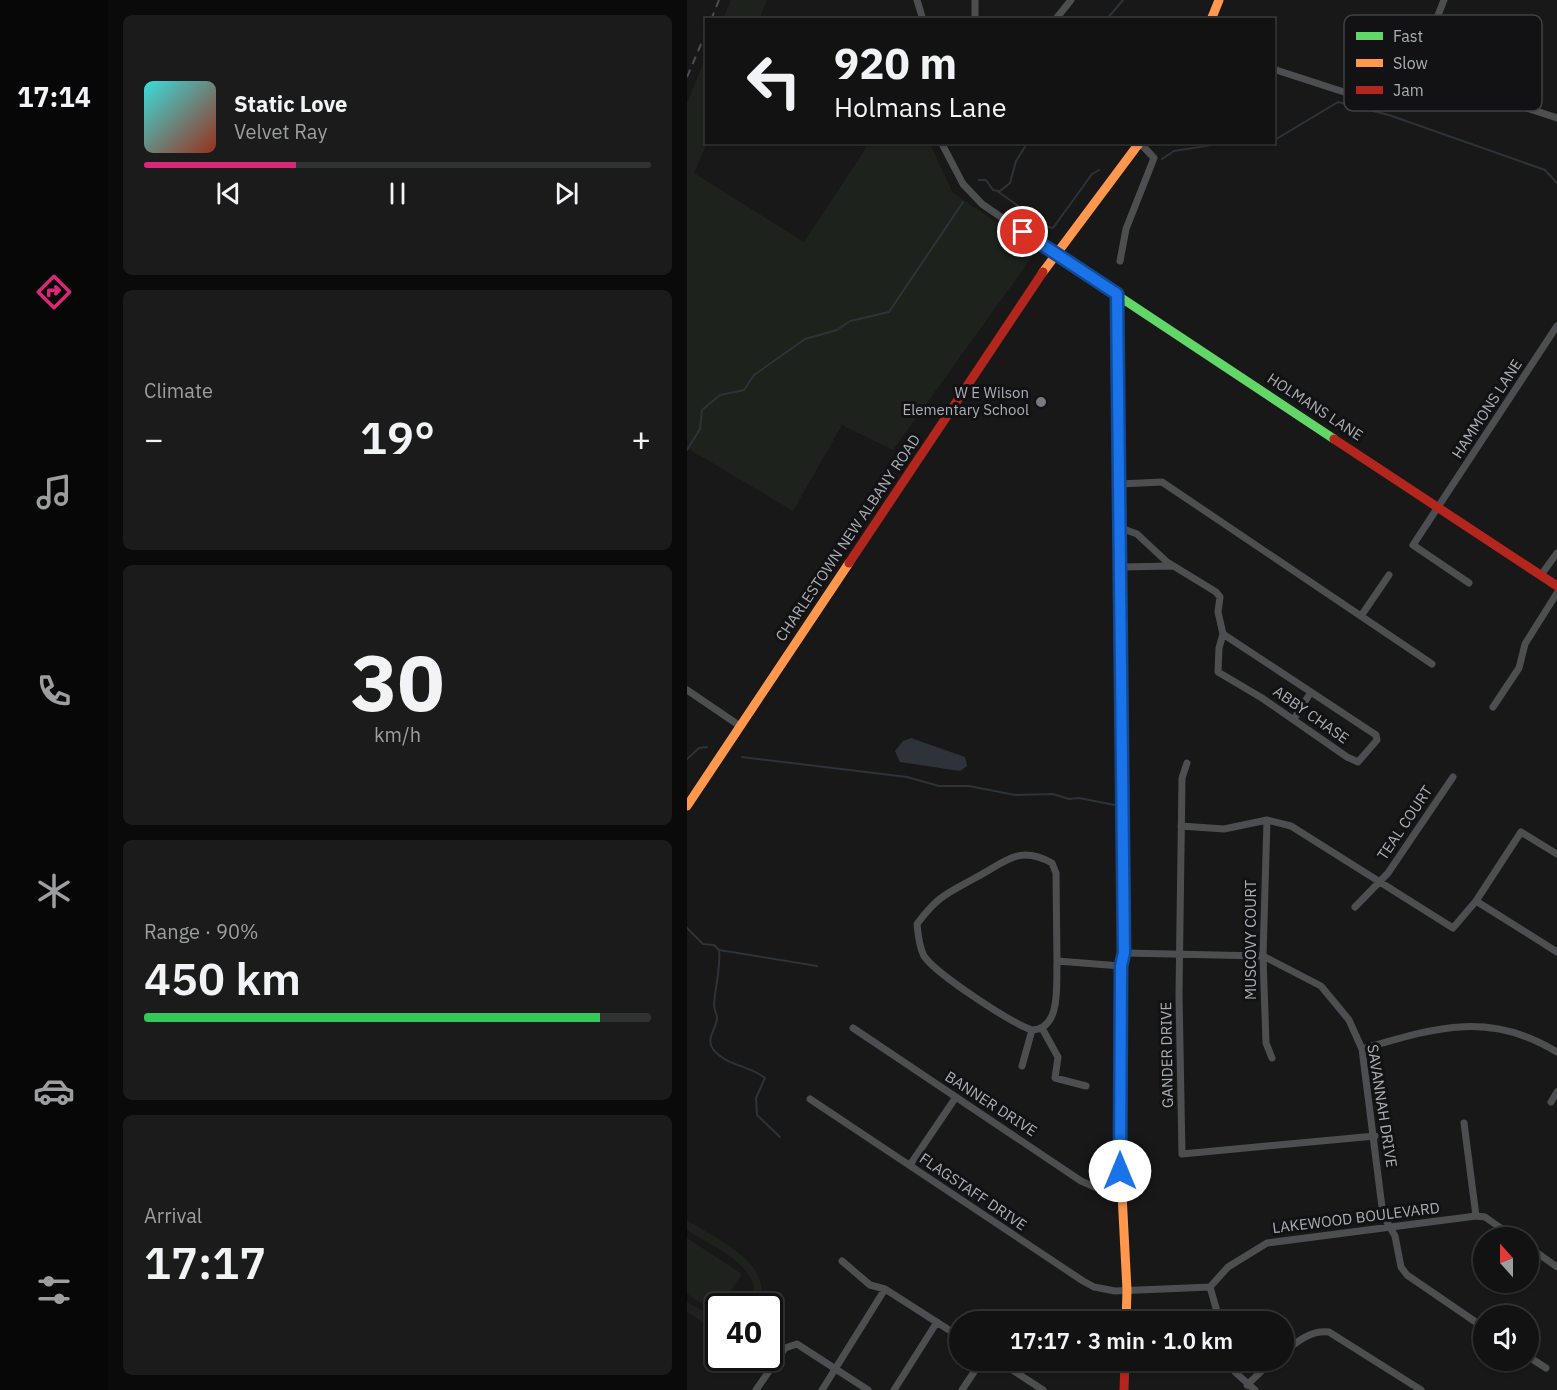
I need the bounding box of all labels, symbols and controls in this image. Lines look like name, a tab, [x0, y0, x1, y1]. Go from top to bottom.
legend	[1344, 15, 1542, 111]
text: Fast	[1393, 26, 1423, 46]
text: 920 m	[834, 36, 957, 91]
icon: left	[735, 42, 813, 120]
text: Slow	[1393, 53, 1428, 73]
text: 17:14	[17, 79, 91, 114]
text: Jam	[1393, 80, 1424, 100]
text: Static Love	[234, 89, 347, 118]
text: Holmans Lane	[834, 89, 1006, 124]
text: Velvet Ray	[234, 118, 327, 145]
icon: previous	[212, 177, 245, 210]
icon: pause	[381, 177, 414, 210]
icon: next	[550, 177, 583, 210]
pin	[997, 206, 1048, 257]
icon: arrive	[1006, 215, 1039, 248]
icon: directions	[33, 271, 75, 313]
street label: HAMMONS LANE	[1447, 355, 1526, 462]
street label: HOLMANS LANE	[1264, 369, 1367, 445]
text: Climate	[144, 377, 213, 404]
place label: W E Wilson Elementary School	[902, 383, 1029, 419]
marker: W E Wilson Elementary School	[1034, 395, 1048, 409]
text: 19°	[360, 408, 435, 466]
text: −	[144, 417, 164, 460]
text: +	[631, 417, 651, 460]
street label: CHARLESTOWN NEW ALBANY ROAD	[771, 431, 924, 645]
icon: music	[33, 471, 75, 513]
text: 30	[351, 631, 444, 732]
icon: phone	[33, 670, 75, 712]
street label: ABBY CHASE	[1270, 682, 1353, 748]
text: km/h	[374, 721, 421, 748]
street label: TEAL COURT	[1373, 782, 1437, 864]
icon: climate	[33, 870, 75, 912]
street label: MUSCOVY COURT	[1241, 880, 1260, 1000]
text: Range · 90%	[144, 918, 259, 945]
text: 450 km	[144, 949, 301, 1007]
street label: GANDER DRIVE	[1156, 1002, 1177, 1108]
street label: SAVANNAH DRIVE	[1363, 1043, 1402, 1169]
street label: BANNER DRIVE	[942, 1067, 1041, 1140]
icon: car	[33, 1070, 75, 1112]
position arrow	[1088, 1139, 1152, 1203]
street label: FLAGSTAFF DRIVE	[916, 1149, 1031, 1235]
street label: LAKEWOOD BOULEVARD	[1271, 1198, 1441, 1237]
text: Arrival	[144, 1202, 202, 1229]
north arrow	[1473, 1227, 1539, 1293]
map controls	[1473, 1227, 1539, 1371]
text: 17:17	[144, 1233, 266, 1291]
icon: filters	[33, 1269, 75, 1311]
speed limit sign: 40	[705, 1293, 783, 1371]
button: sound	[1473, 1305, 1539, 1371]
text: 17:17 · 3 min · 1.0 km	[1010, 1326, 1233, 1355]

